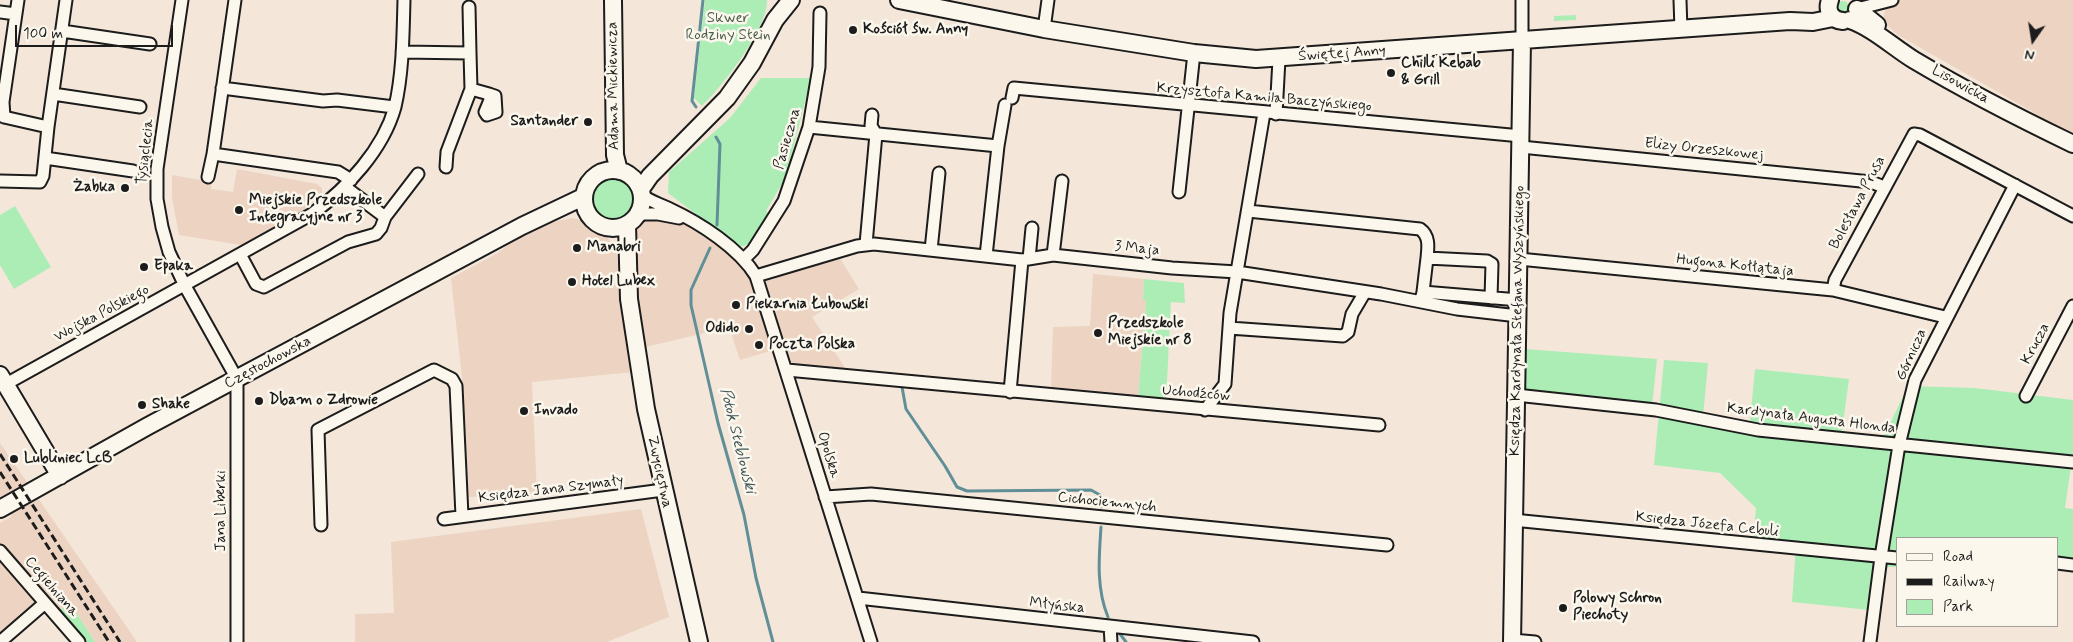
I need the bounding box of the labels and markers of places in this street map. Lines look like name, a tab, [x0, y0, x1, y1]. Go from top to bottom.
place label: Kościół św. Anny	[863, 21, 968, 39]
marker: Kościół św. Anny	[847, 24, 859, 36]
place label: Chilli Kebab & Grill	[1401, 55, 1481, 90]
marker: Chilli Kebab & Grill	[1385, 67, 1397, 79]
place label: Santander	[510, 113, 578, 131]
marker: Santander	[582, 116, 594, 128]
place label: Żabka	[73, 179, 115, 197]
marker: Żabka	[119, 182, 131, 194]
place label: Miejskie Przedszkole Integracyjne nr 3	[249, 192, 382, 227]
marker: Miejskie Przedszkole Integracyjne nr 3	[233, 204, 245, 216]
place label: Manabri	[587, 239, 641, 257]
marker: Manabri	[571, 242, 583, 254]
place label: Epaka	[154, 258, 193, 276]
marker: Epaka	[138, 261, 150, 273]
place label: Hotel Lubex	[582, 273, 655, 291]
marker: Hotel Lubex	[566, 276, 578, 288]
place label: Piekarnia Łubowski	[746, 296, 868, 314]
marker: Piekarnia Łubowski	[730, 299, 742, 311]
place label: Przedszkole Miejskie nr 8	[1108, 315, 1192, 350]
place label: Odido	[705, 320, 739, 338]
marker: Odido	[743, 323, 755, 335]
marker: Przedszkole Miejskie nr 8	[1092, 327, 1104, 339]
place label: Poczta Polska	[769, 336, 855, 354]
marker: Poczta Polska	[753, 339, 765, 351]
place label: Dbam o Zdrowie	[269, 392, 378, 410]
marker: Dbam o Zdrowie	[253, 395, 265, 407]
place label: Shake	[152, 396, 190, 414]
marker: Shake	[136, 399, 148, 411]
place label: Invado	[534, 402, 578, 420]
marker: Invado	[518, 405, 530, 417]
place label: Lubliniec LcB	[24, 450, 112, 468]
marker: Lubliniec LcB	[8, 453, 20, 465]
place label: Polowy Schron Piechoty	[1573, 590, 1662, 625]
marker: Polowy Schron Piechoty	[1557, 602, 1569, 614]

